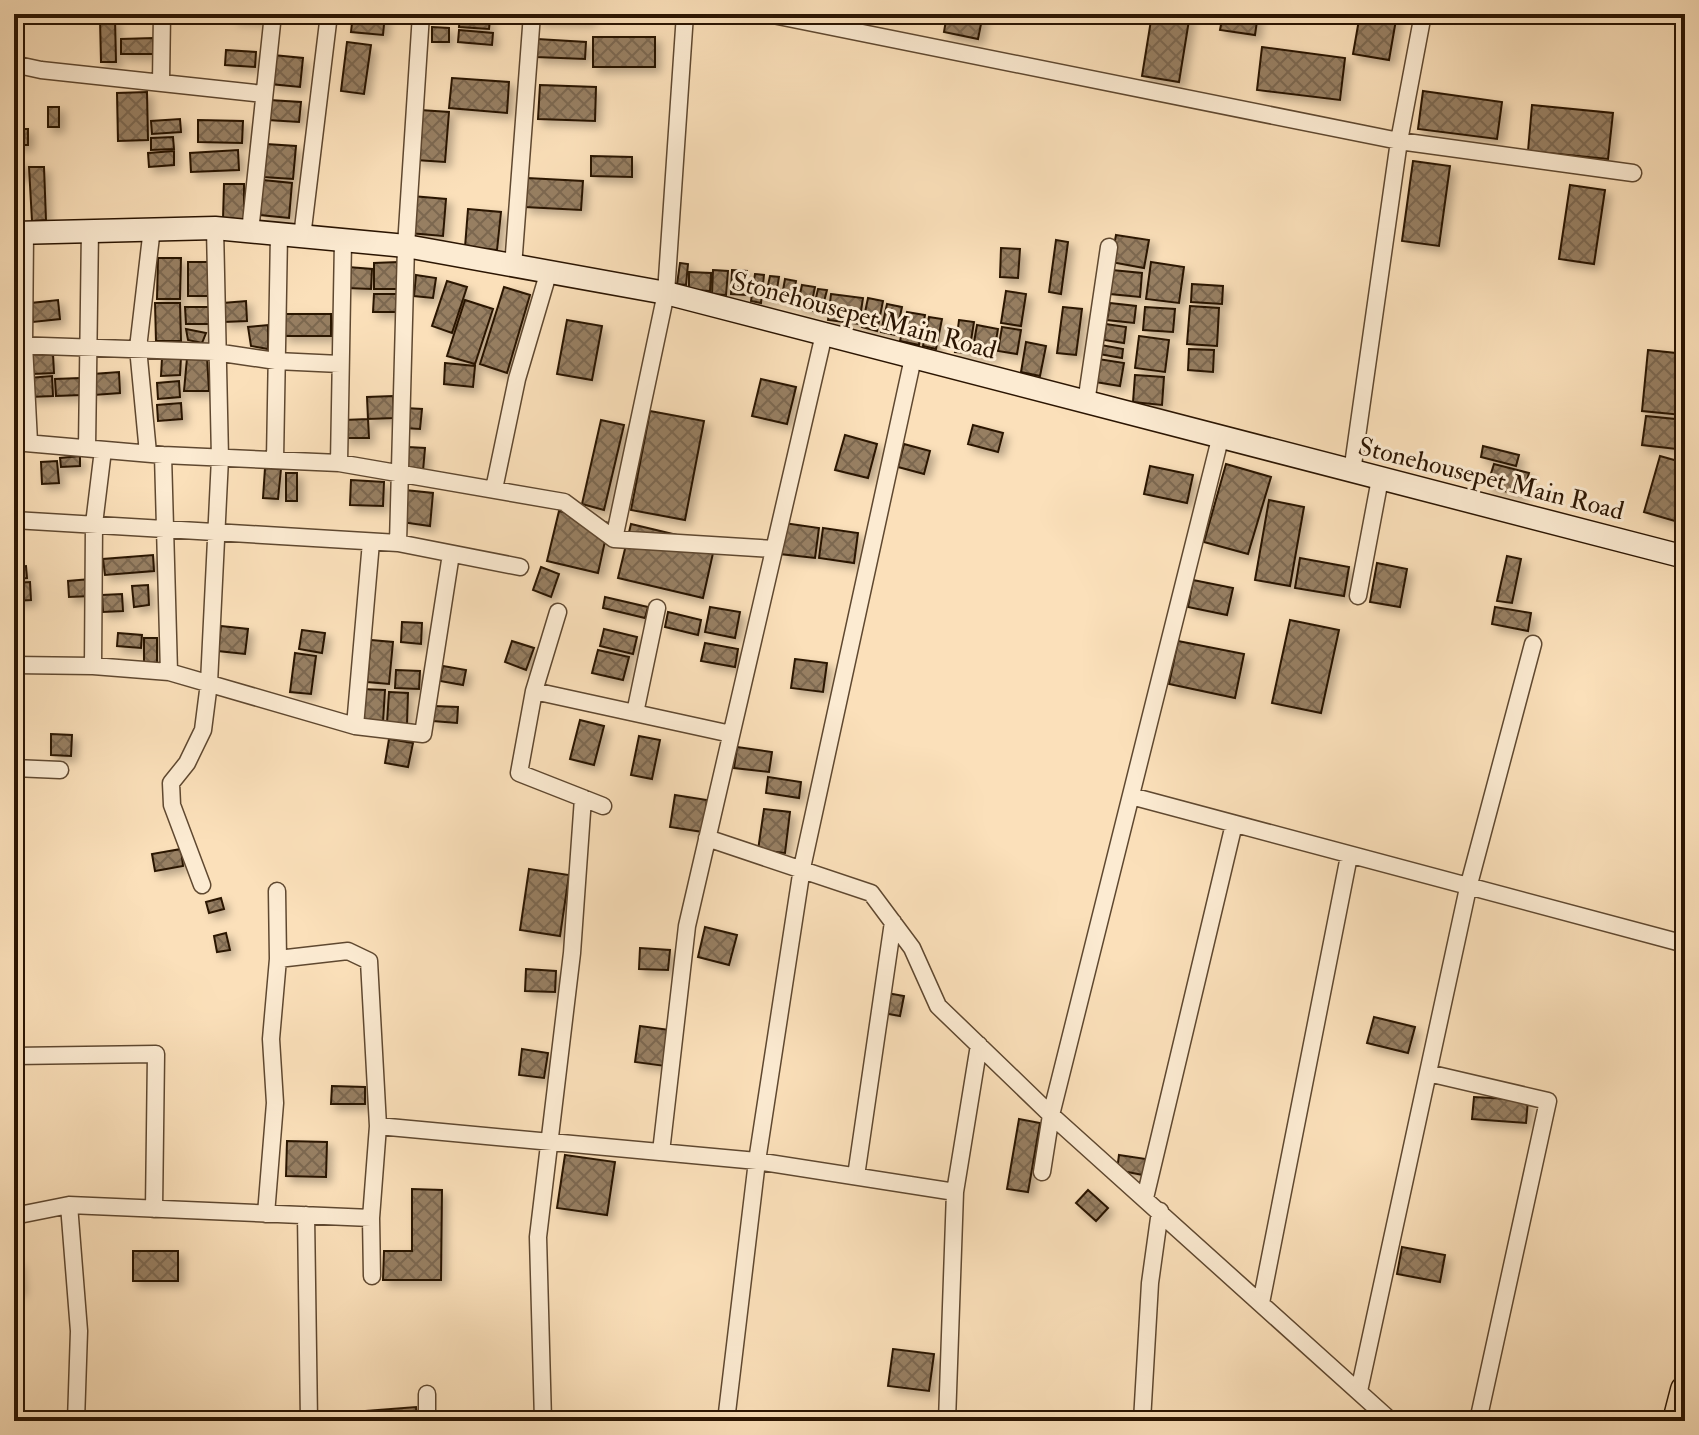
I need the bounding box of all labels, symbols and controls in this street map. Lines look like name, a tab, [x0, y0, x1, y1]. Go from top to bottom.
street label: Stonehousepet Main Road	[728, 265, 1000, 368]
street label: Stonehousepet Main Road	[1355, 430, 1627, 529]

